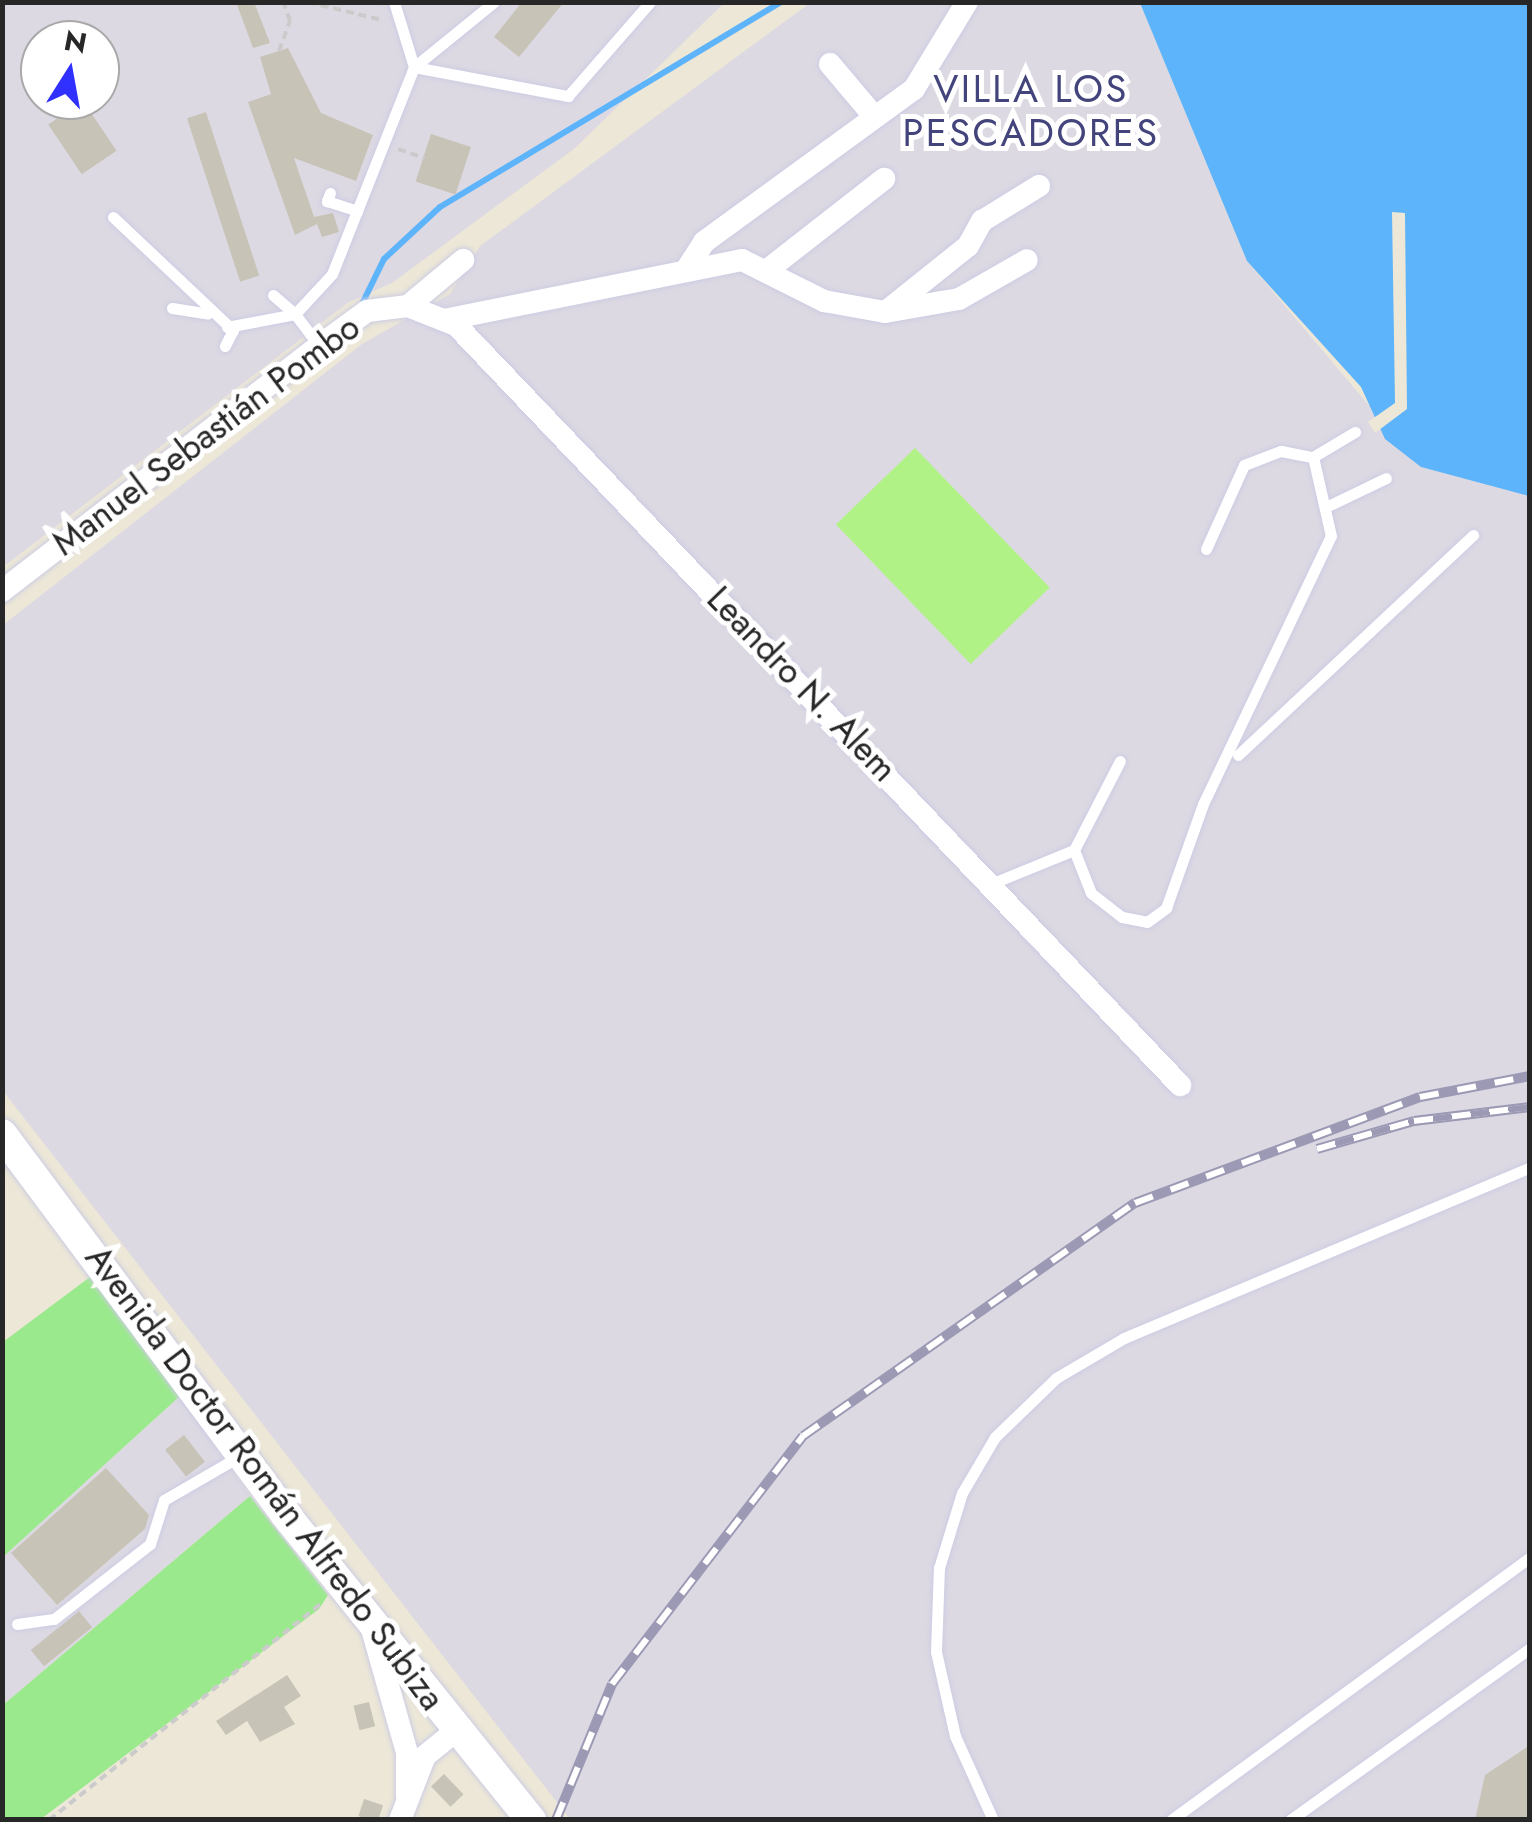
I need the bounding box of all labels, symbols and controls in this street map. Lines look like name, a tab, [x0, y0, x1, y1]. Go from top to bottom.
north arrow	[20, 20, 120, 120]
text: N	[61, 20, 90, 64]
district label: VILLA LOS PESCADORES	[903, 66, 1159, 156]
street label: Manuel Sebastián Pombo	[44, 306, 368, 564]
street label: Leandro N. Alem	[698, 578, 906, 790]
street label: Avenida Doctor Román Alfredo Subiza	[77, 1238, 453, 1718]

